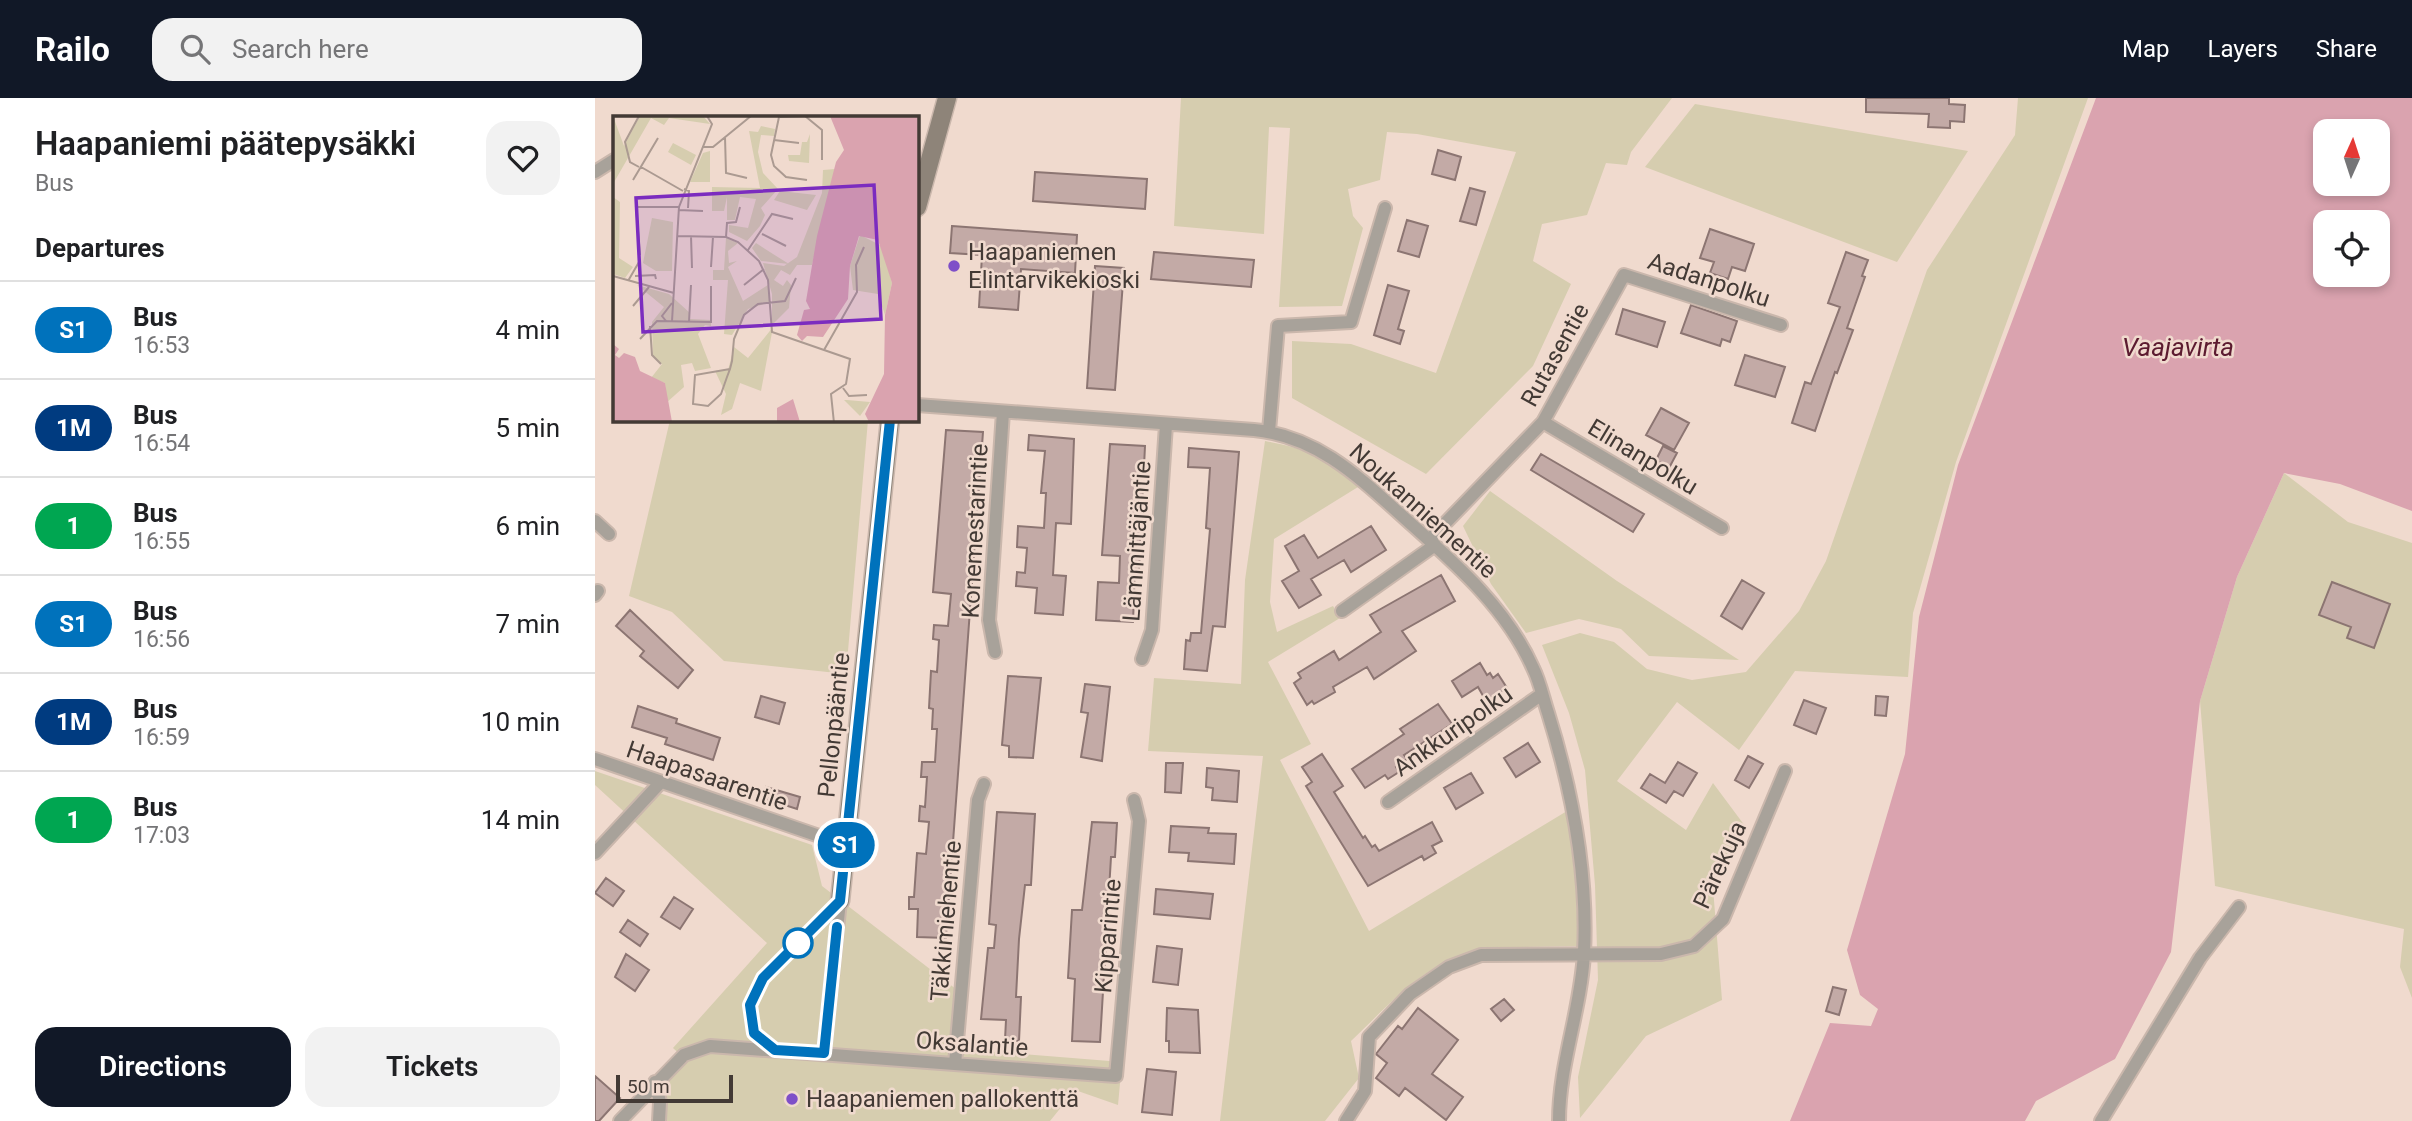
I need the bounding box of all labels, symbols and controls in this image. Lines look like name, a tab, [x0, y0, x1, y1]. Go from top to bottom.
search box	[152, 18, 642, 81]
text: Railo	[35, 30, 110, 69]
icon: search	[176, 30, 214, 68]
text: Search here	[232, 34, 369, 64]
text: Map	[2122, 35, 2170, 63]
text: Layers	[2208, 35, 2278, 63]
text: Share	[2316, 35, 2377, 63]
inset map	[613, 116, 919, 422]
north arrow	[2313, 119, 2391, 196]
map controls	[2313, 119, 2390, 287]
button: heart	[486, 121, 560, 195]
text: Haapaniemi päätepysäkki	[35, 124, 416, 163]
text: Bus	[35, 170, 74, 197]
button: locate	[2313, 210, 2390, 287]
text: Departures	[35, 233, 165, 263]
place label: Haapaniemen Elintarvikekioski	[968, 238, 1140, 294]
street label: Aadanpolku	[1644, 247, 1774, 313]
marker: Haapaniemen Elintarvikekioski	[946, 258, 962, 274]
street label: Rutasentie	[1515, 298, 1595, 412]
text: Bus	[133, 302, 178, 332]
text: 4 min	[495, 315, 560, 345]
text: S1	[59, 316, 88, 344]
text: 16:53	[133, 332, 190, 359]
water label: Vaajavirta	[2122, 332, 2234, 362]
text: Bus	[133, 400, 178, 430]
text: 5 min	[495, 413, 560, 443]
street label: Elinanpolku	[1583, 413, 1703, 501]
text: 1M	[56, 414, 91, 442]
text: 16:54	[133, 430, 190, 457]
street label: Noukanniementie	[1344, 438, 1502, 584]
street label: Konemestarintie	[956, 443, 994, 619]
street label: Lämmittäjäntie	[1117, 460, 1157, 622]
text: Bus	[133, 498, 178, 528]
text: 6 min	[495, 511, 560, 541]
text: 1	[67, 512, 80, 540]
text: 16:55	[133, 528, 190, 555]
text: Bus	[133, 596, 178, 626]
text: 7 min	[495, 609, 560, 639]
text: S1	[59, 610, 88, 638]
text: 16:56	[133, 626, 190, 653]
street label: Pellonpääntie	[812, 651, 856, 799]
street label: Ankkuripolku	[1388, 680, 1518, 782]
text: Bus	[133, 694, 178, 724]
text: 10 min	[481, 707, 560, 737]
text: 1M	[56, 708, 91, 736]
text: 16:59	[133, 724, 190, 751]
street label: Haapasaarentie	[623, 735, 791, 817]
text: Bus	[133, 792, 178, 822]
text: 14 min	[481, 805, 560, 835]
text: 1	[67, 806, 80, 834]
street label: Pärekuja	[1688, 817, 1752, 913]
text: 17:03	[133, 822, 190, 849]
line badge: S1	[814, 822, 877, 868]
text: S1	[832, 831, 860, 859]
street label: Täkkimiehentie	[925, 839, 967, 1003]
street label: Kipparintie	[1089, 878, 1127, 994]
unlabelled marker	[783, 928, 813, 958]
street label: Oksalantie	[915, 1026, 1029, 1062]
button: Directions	[35, 1027, 291, 1107]
button: Tickets	[305, 1027, 560, 1107]
scale bar	[616, 1072, 733, 1104]
text: 50 m	[627, 1075, 670, 1098]
place label: Haapaniemen pallokenttä	[806, 1085, 1079, 1113]
marker: Haapaniemen pallokenttä	[784, 1091, 800, 1107]

